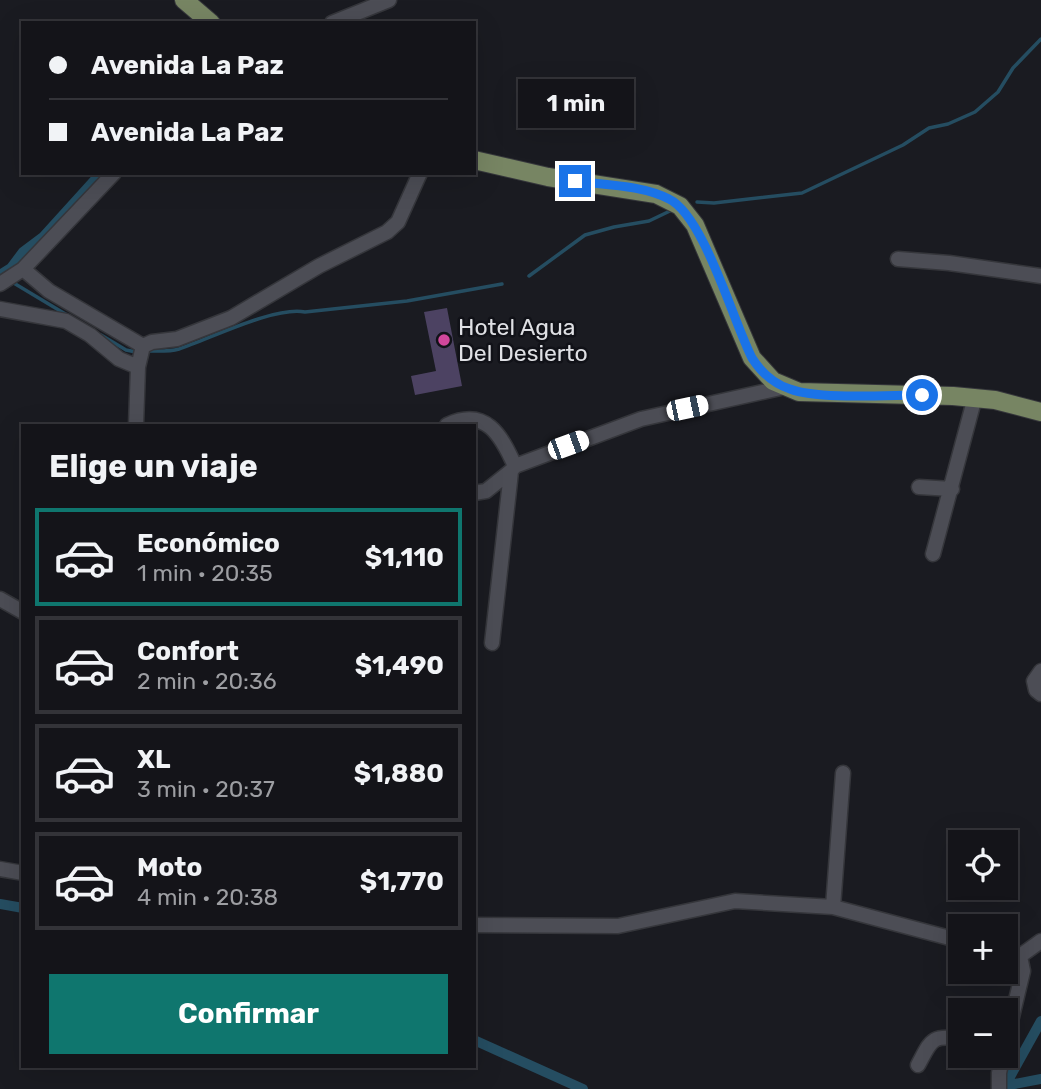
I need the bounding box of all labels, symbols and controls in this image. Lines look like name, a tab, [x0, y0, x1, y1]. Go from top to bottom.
text: Avenida La Paz	[91, 50, 284, 81]
callout: 1 min	[517, 80, 633, 128]
text: 1 min	[547, 89, 605, 117]
text: Avenida La Paz	[91, 117, 284, 148]
route end	[559, 165, 591, 197]
place label: Hotel Agua Del Desierto	[458, 313, 588, 367]
marker: Hotel Agua Del Desierto	[436, 332, 452, 348]
route start	[906, 379, 938, 411]
car	[665, 393, 710, 423]
car	[545, 428, 592, 462]
text: Elige un viaje	[49, 447, 258, 485]
icon: car	[53, 526, 116, 589]
text: Económico	[137, 528, 280, 559]
text: $1,110	[365, 542, 444, 573]
text: 1 min · 20:35	[137, 559, 273, 587]
icon: car	[53, 634, 116, 697]
text: Confort	[137, 636, 239, 667]
text: $1,490	[355, 650, 444, 681]
text: 2 min · 20:36	[137, 667, 277, 695]
icon: car	[53, 742, 116, 805]
text: XL	[137, 744, 170, 775]
text: $1,880	[354, 758, 444, 789]
text: 3 min · 20:37	[137, 775, 275, 803]
map controls	[948, 830, 1018, 1068]
button: locate	[948, 830, 1018, 900]
icon: car	[53, 850, 116, 913]
text: Moto	[137, 852, 202, 883]
text: $1,770	[360, 866, 444, 897]
text: 4 min · 20:38	[137, 883, 278, 911]
button: +	[948, 914, 1018, 984]
button: Confirmar	[49, 974, 448, 1054]
button: −	[948, 998, 1018, 1068]

